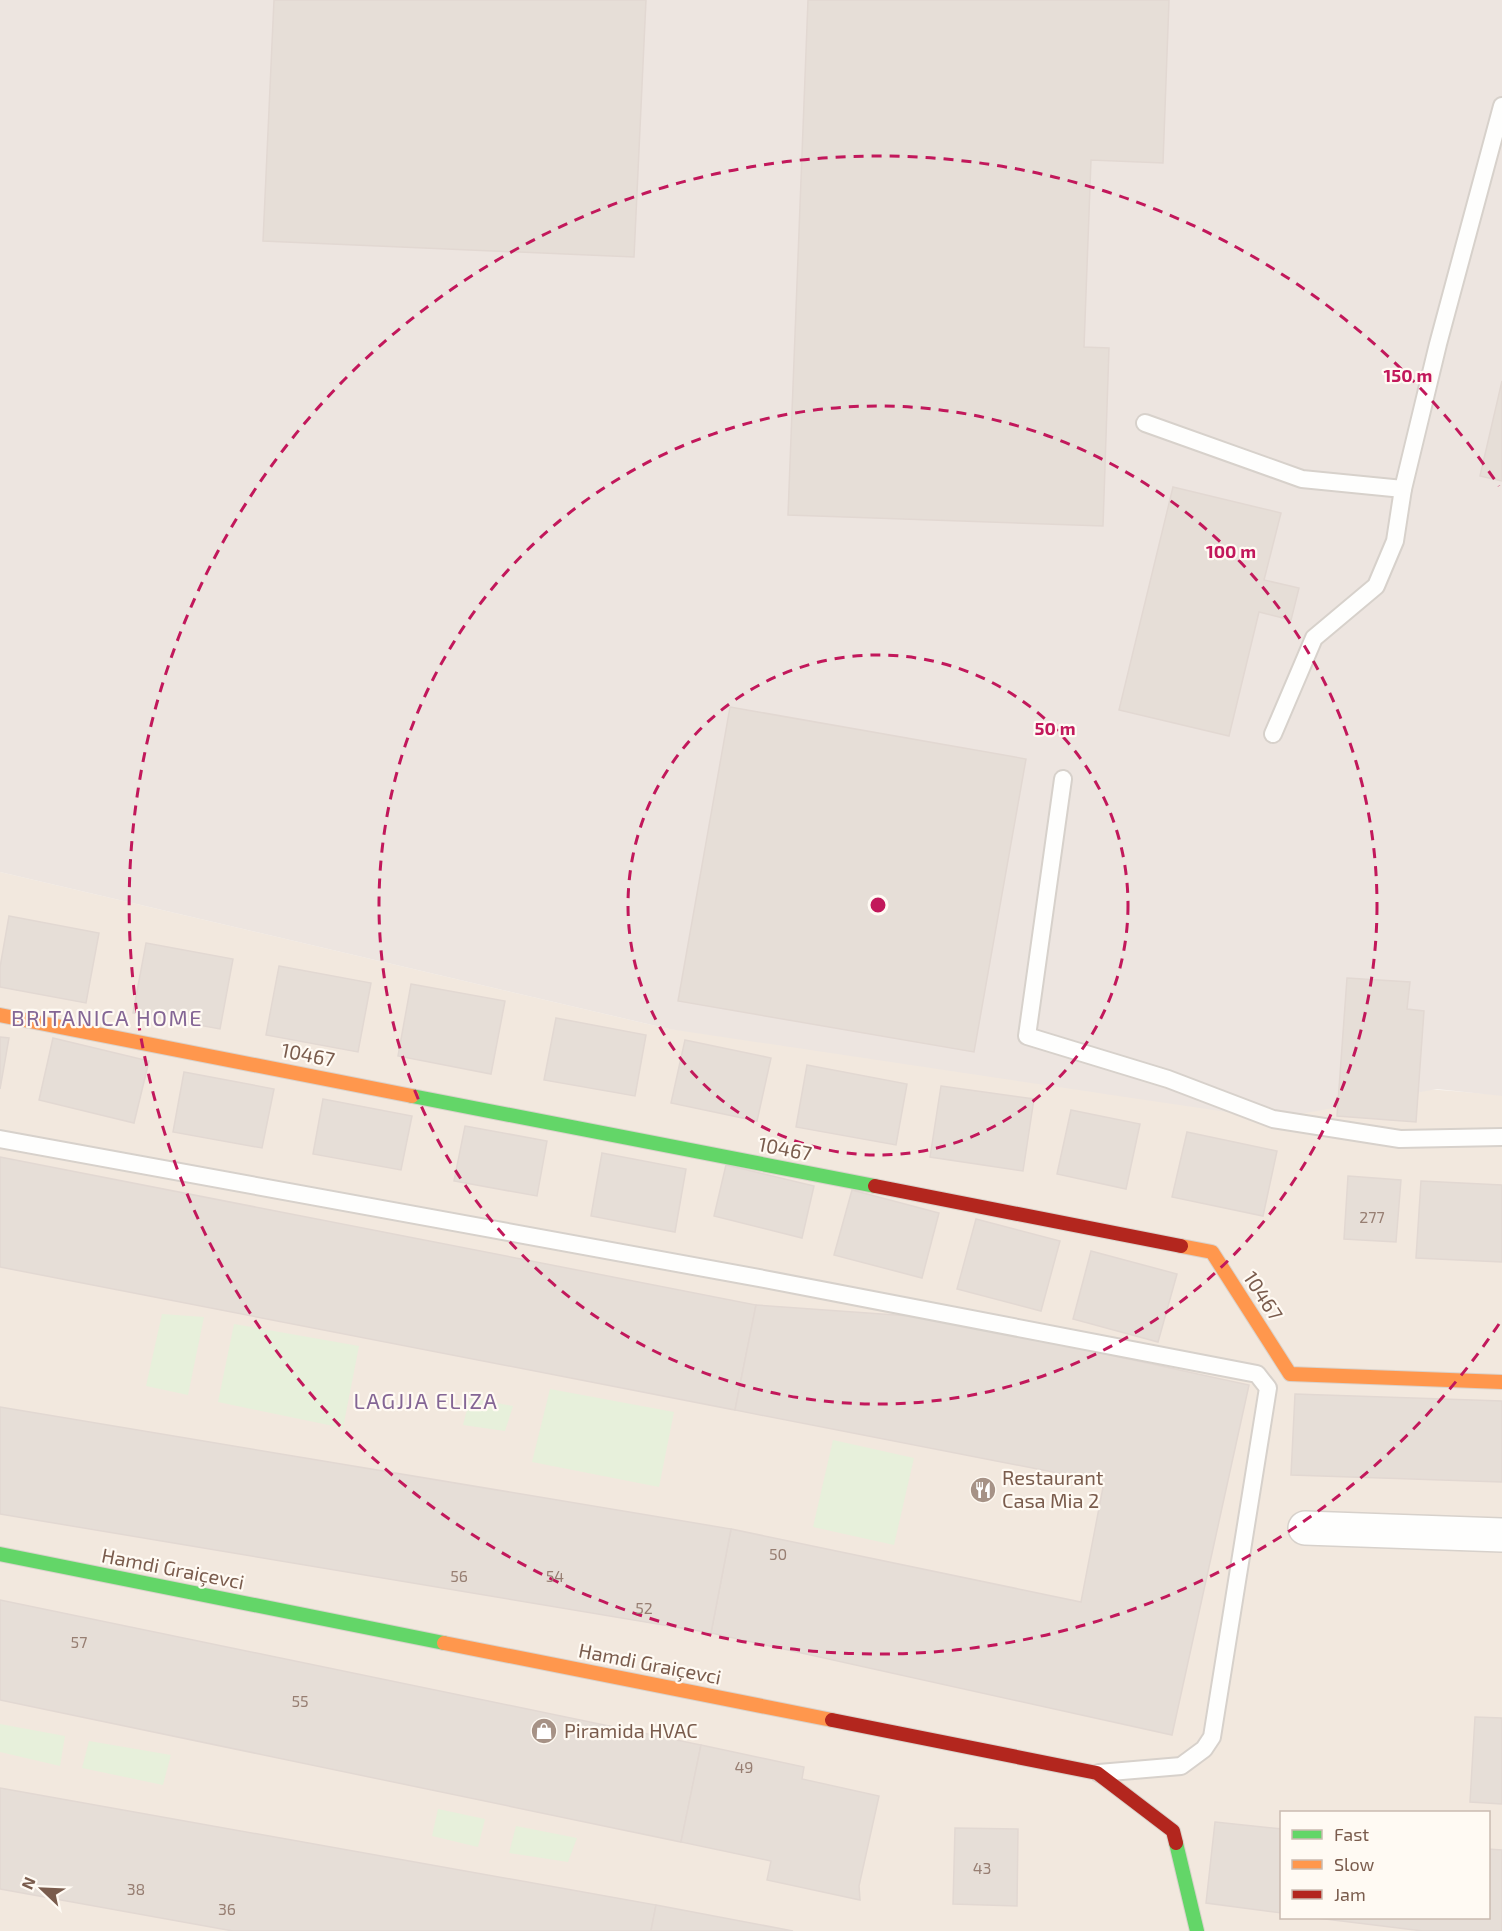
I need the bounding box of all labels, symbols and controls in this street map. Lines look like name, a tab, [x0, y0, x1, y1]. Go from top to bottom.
text: 150 m	[1384, 364, 1432, 386]
text: 100 m	[1206, 540, 1256, 562]
text: 50 m	[1034, 717, 1076, 739]
centre of rings	[868, 895, 888, 915]
district label: BRITANICA HOME	[11, 1004, 203, 1030]
street label: 10467	[279, 1037, 337, 1071]
street label: 10467	[756, 1131, 814, 1165]
house number: 277	[1359, 1207, 1385, 1226]
street label: 10467	[1239, 1266, 1289, 1325]
district label: LAGJJA ELIZA	[353, 1387, 499, 1413]
place label: Restaurant Casa Mia 2	[1002, 1465, 1104, 1512]
restaurant icon: Restaurant Casa Mia 2	[968, 1475, 998, 1505]
street label: Hamdi Graiçevci	[100, 1542, 247, 1595]
house number: 50	[769, 1544, 787, 1563]
house number: 56	[450, 1566, 468, 1585]
house number: 54	[546, 1566, 564, 1585]
house number: 52	[635, 1598, 653, 1617]
house number: 57	[71, 1632, 87, 1651]
street label: Hamdi Graiçevci	[577, 1637, 724, 1690]
house number: 55	[291, 1691, 309, 1710]
shop icon: Piramida HVAC	[529, 1716, 559, 1746]
place label: Piramida HVAC	[564, 1718, 698, 1742]
house number: 49	[735, 1757, 754, 1776]
legend	[1280, 1811, 1490, 1919]
text: Fast	[1334, 1823, 1369, 1845]
text: Slow	[1334, 1853, 1375, 1875]
house number: 43	[973, 1858, 991, 1877]
north arrow	[12, 1859, 72, 1919]
text: N	[17, 1874, 39, 1892]
house number: 38	[127, 1879, 145, 1898]
text: Jam	[1334, 1883, 1366, 1905]
house number: 36	[218, 1899, 236, 1918]

